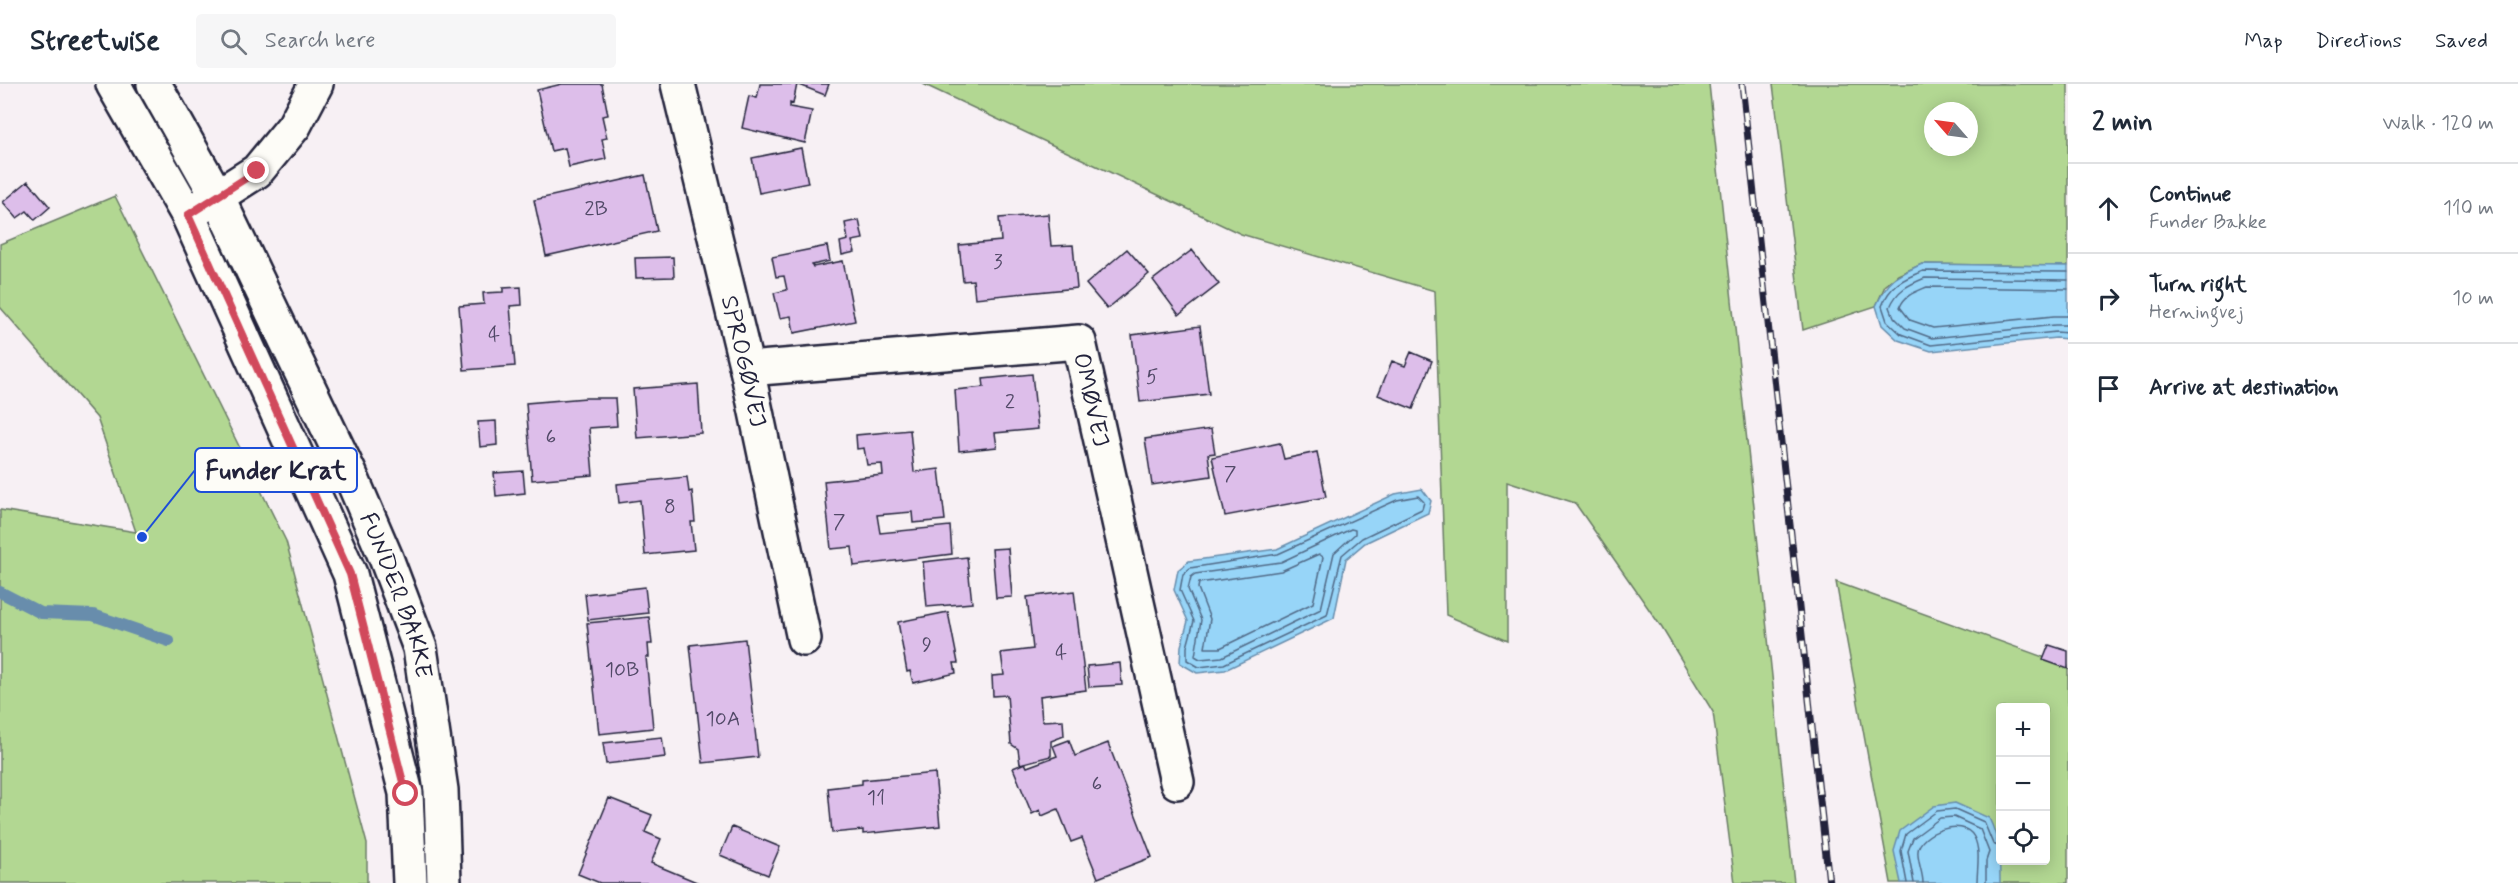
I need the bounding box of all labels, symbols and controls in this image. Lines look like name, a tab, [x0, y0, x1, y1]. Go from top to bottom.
search box	[196, 14, 616, 68]
text: Streetwise	[30, 23, 160, 60]
icon: search	[217, 25, 250, 58]
text: Search here	[265, 27, 375, 55]
text: Map	[2244, 27, 2283, 55]
text: Directions	[2316, 27, 2402, 55]
text: Saved	[2435, 27, 2488, 55]
north arrow	[1924, 102, 1978, 156]
text: 2 min	[2092, 106, 2153, 140]
text: Walk · 120 m	[2383, 110, 2494, 137]
route end	[243, 157, 269, 183]
text: Continue	[2149, 181, 2231, 209]
icon: ahead	[2092, 192, 2125, 225]
house number: 2B	[584, 195, 608, 223]
text: 110 m	[2443, 195, 2494, 222]
text: Funder Bakke	[2149, 209, 2267, 236]
house number: 3	[993, 248, 1003, 276]
text: Turn right	[2149, 271, 2247, 299]
icon: right	[2092, 282, 2125, 315]
text: 10 m	[2452, 285, 2494, 312]
street label: SPROGØVEJ	[713, 293, 773, 430]
text: Herningvej	[2149, 299, 2244, 326]
house number: 4	[488, 321, 500, 349]
street label: OMØVEJ	[1065, 350, 1116, 450]
house number: 5	[1146, 363, 1158, 391]
icon: arrive	[2092, 372, 2125, 405]
text: Arrive at destination	[2149, 374, 2339, 402]
house number: 2	[1005, 388, 1015, 416]
house number: 6	[546, 423, 556, 451]
callout: Funder Krat	[195, 448, 357, 492]
text: Funder Krat	[205, 455, 347, 489]
house number: 7	[1224, 460, 1237, 488]
house number: 8	[664, 493, 676, 521]
street label: FUNDER BAKKE	[351, 508, 438, 680]
house number: 7	[833, 508, 846, 536]
house number: 9	[922, 631, 932, 659]
house number: 4	[1055, 639, 1067, 667]
house number: 10B	[605, 656, 639, 684]
map controls	[1996, 703, 2050, 865]
button: +	[1996, 703, 2050, 757]
house number: 10A	[705, 705, 741, 733]
button: −	[1996, 757, 2050, 811]
house number: 6	[1092, 770, 1102, 798]
route start	[392, 780, 418, 806]
house number: 11	[867, 784, 885, 812]
button: locate	[1996, 811, 2050, 865]

